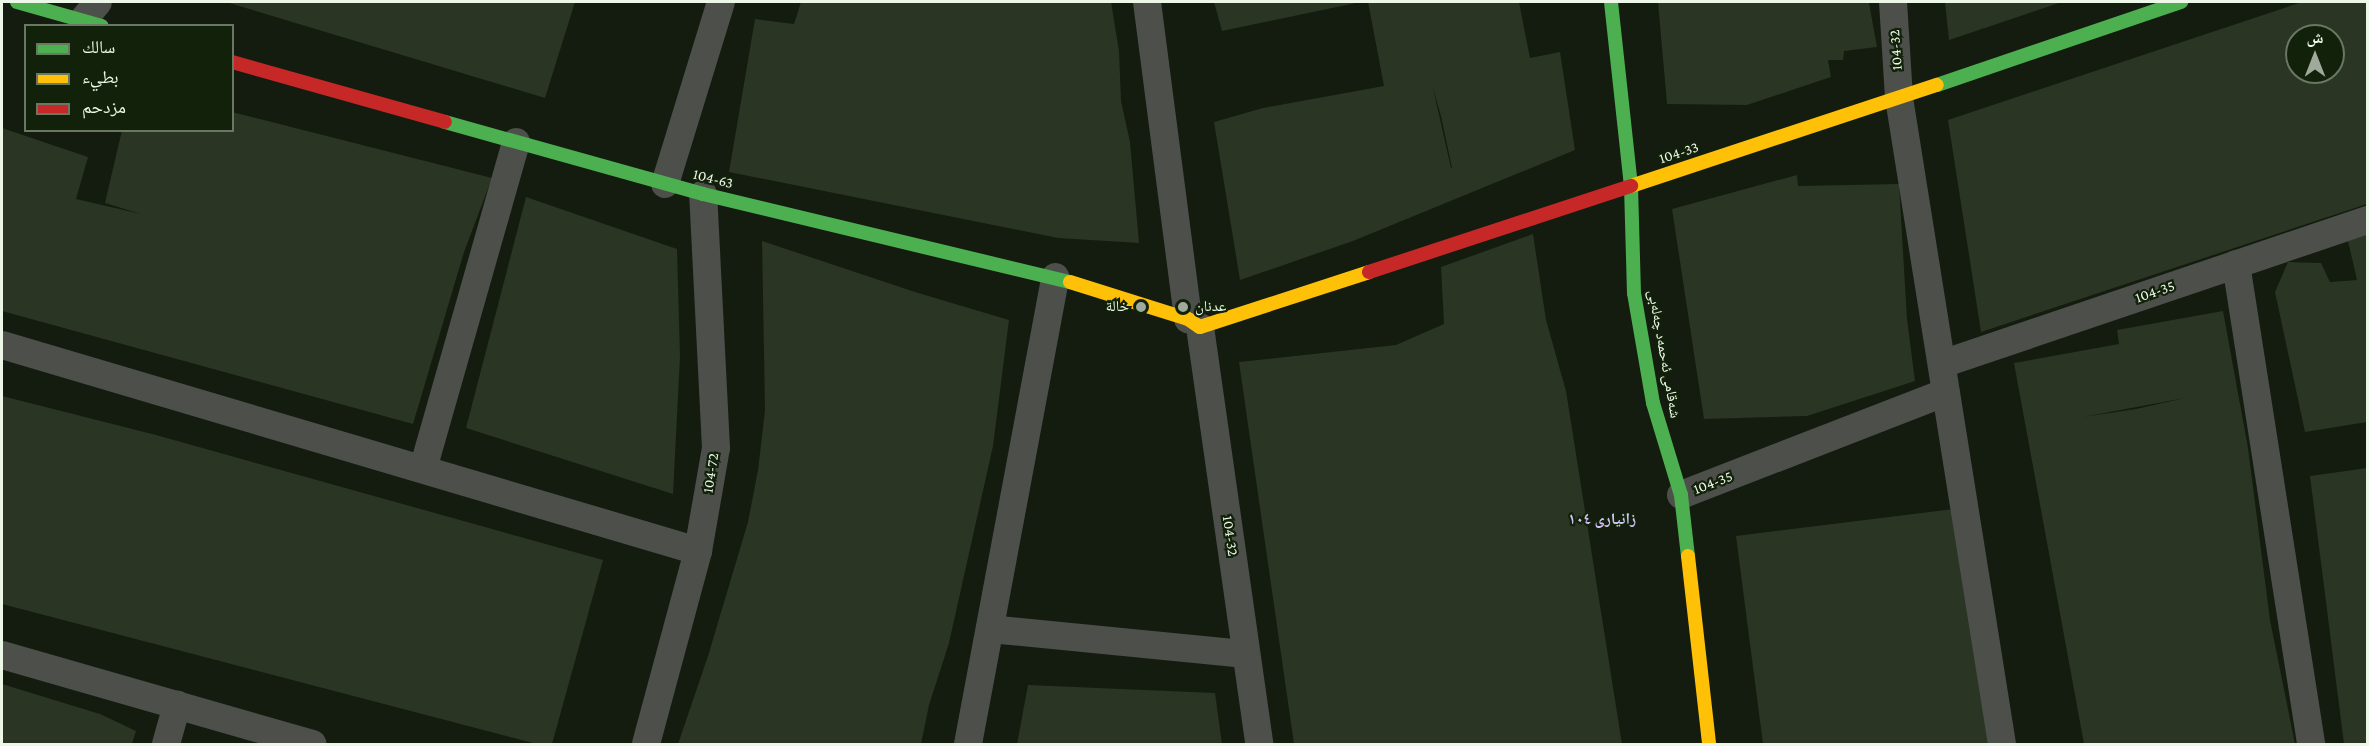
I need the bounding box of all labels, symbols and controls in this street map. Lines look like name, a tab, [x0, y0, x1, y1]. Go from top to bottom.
legend	[24, 24, 234, 132]
north arrow	[2285, 24, 2345, 84]
street label: 104-32	[1886, 29, 1906, 71]
text: ش	[2307, 29, 2323, 46]
text: سالك	[82, 37, 115, 57]
text: بطيء	[82, 67, 119, 87]
text: مزدحم	[82, 97, 126, 117]
street label: 104-33	[1657, 138, 1701, 168]
street label: 104-63	[691, 165, 735, 193]
street label: 104-35	[2133, 277, 2177, 307]
street label: شەقامی ئەحمەد چەلەبی	[1644, 288, 1684, 420]
place label: خالة	[1106, 298, 1129, 316]
place label: عدنان	[1195, 298, 1226, 316]
marker: خالة	[1134, 300, 1148, 314]
marker: عدنان	[1176, 300, 1190, 314]
street label: 104-72	[699, 452, 723, 494]
street label: 104-35	[1691, 467, 1735, 499]
district label: زانیاری ١٠٤	[1568, 509, 1636, 529]
street label: 104-32	[1218, 515, 1242, 557]

